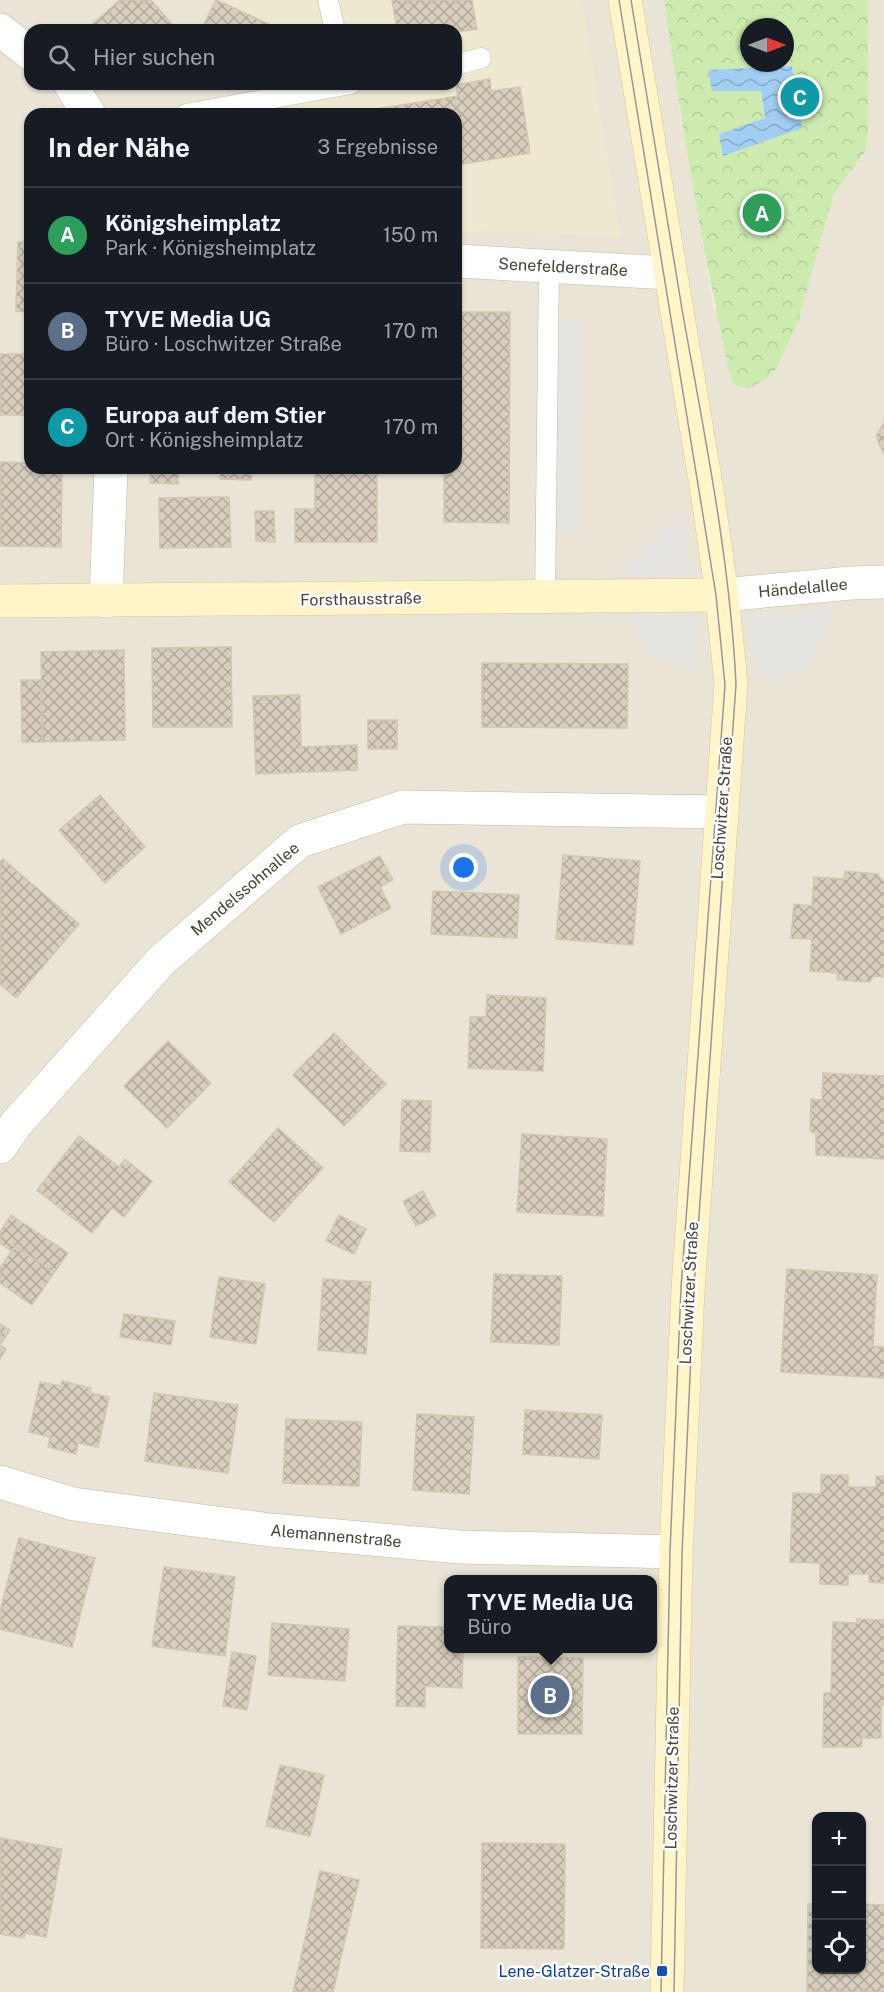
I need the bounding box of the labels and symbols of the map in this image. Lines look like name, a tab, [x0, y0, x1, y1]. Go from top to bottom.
north arrow	[740, 18, 794, 72]
pin: C	[780, 74, 820, 120]
pin: A	[742, 190, 782, 236]
street label: Senefelderstraße	[498, 254, 628, 280]
street label: Händelallee	[757, 575, 849, 601]
street label: Forsthausstraße	[300, 588, 422, 610]
street label: Loschwitzer Straße	[708, 736, 736, 880]
street label: Mendelssohnallee	[187, 838, 303, 940]
your location	[449, 853, 478, 882]
street label: Loschwitzer Straße	[676, 1221, 702, 1365]
street label: Alemannenstraße	[270, 1521, 402, 1551]
pin: B	[530, 1672, 570, 1718]
street label: Loschwitzer Straße	[661, 1706, 683, 1850]
place label: Lene-Glatzer-Straße	[499, 1962, 650, 1981]
marker: Lene-Glatzer-Straße	[655, 1964, 669, 1978]

